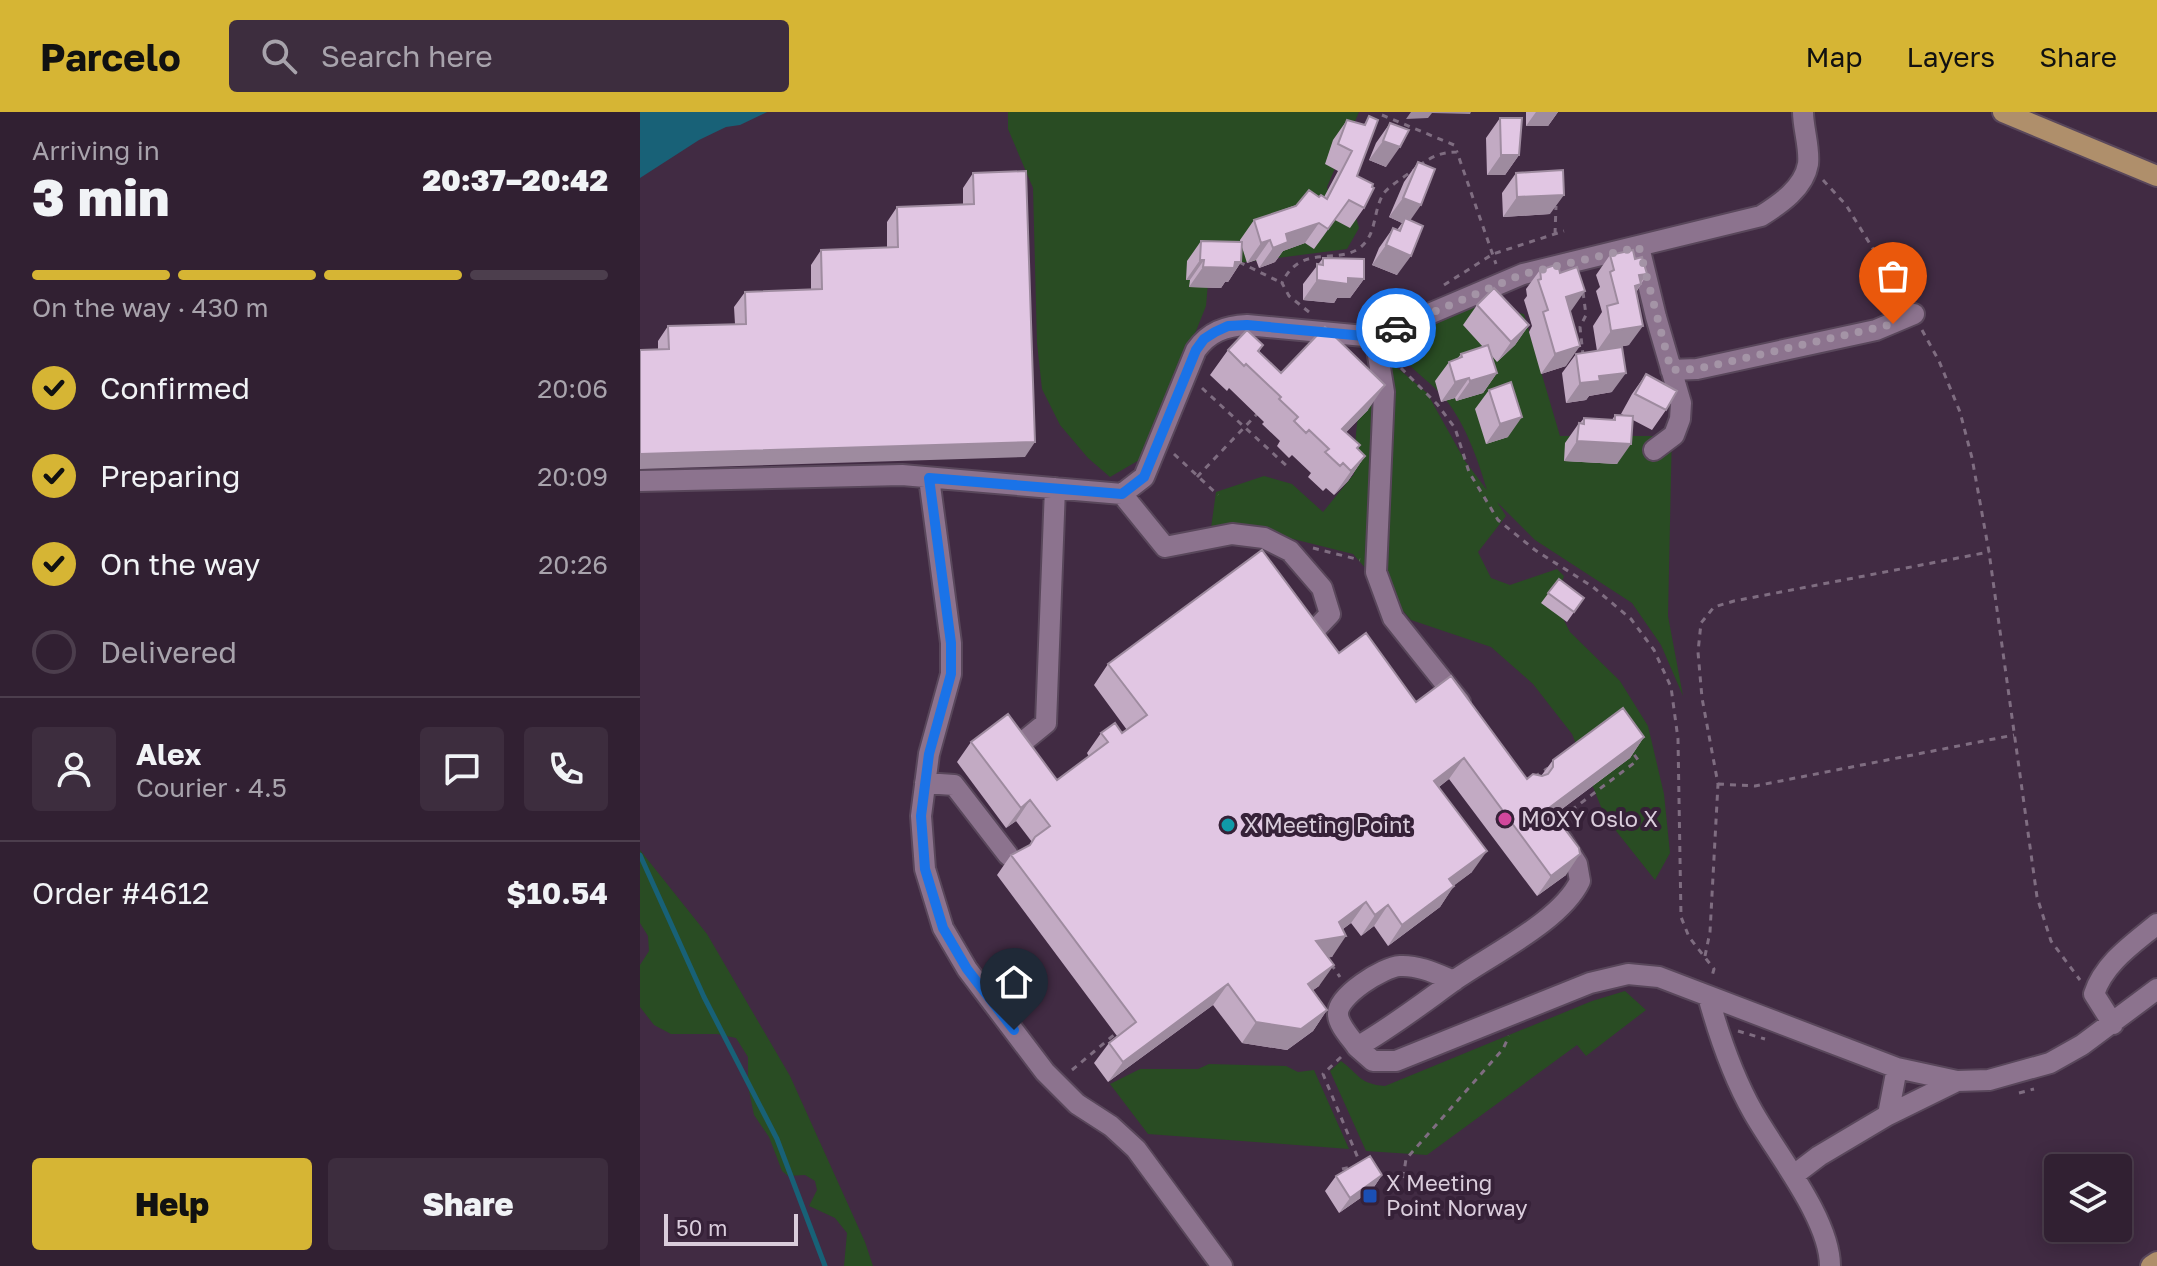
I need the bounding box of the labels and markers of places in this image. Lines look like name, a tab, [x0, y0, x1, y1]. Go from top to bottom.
pin	[1859, 242, 1927, 324]
place label: MOXY Oslo X	[1521, 805, 1658, 832]
marker: MOXY Oslo X	[1496, 810, 1514, 828]
place label: X Meeting Point	[1244, 811, 1411, 838]
marker: X Meeting Point	[1219, 816, 1237, 834]
pin	[980, 948, 1048, 1030]
place label: X Meeting Point Norway	[1386, 1169, 1528, 1221]
marker: X Meeting Point Norway	[1361, 1187, 1379, 1205]

